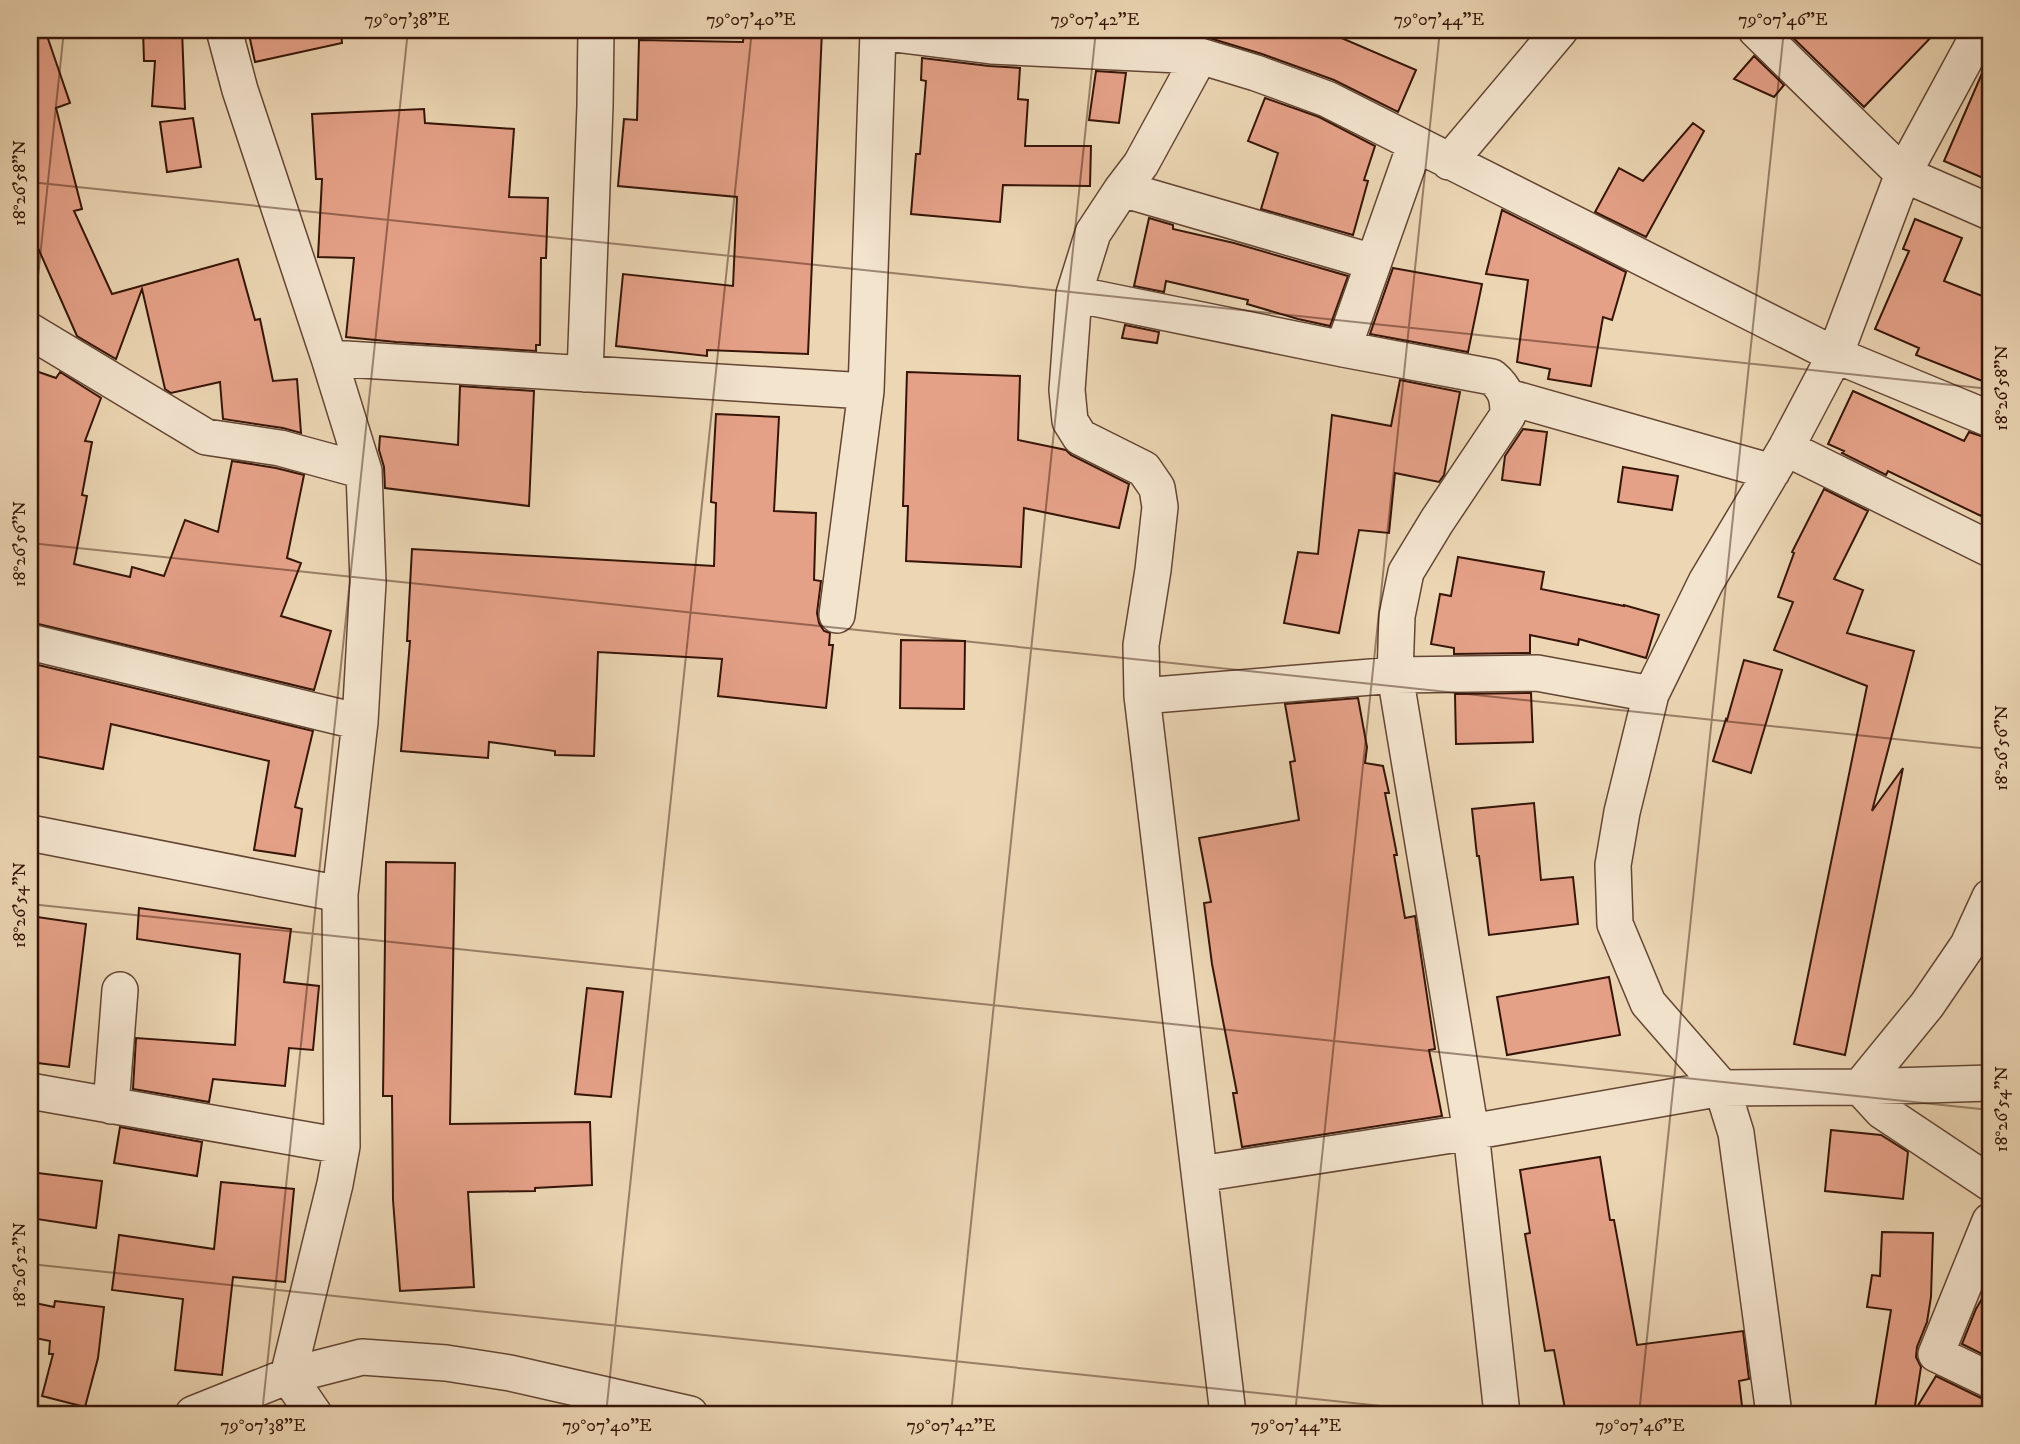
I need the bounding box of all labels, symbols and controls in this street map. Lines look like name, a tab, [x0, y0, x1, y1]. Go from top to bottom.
text: 79°07'38"E	[364, 9, 450, 31]
text: 79°07'40"E	[706, 9, 796, 31]
text: 79°07'42"E	[1051, 9, 1140, 31]
text: 79°07'44"E	[1394, 9, 1484, 31]
text: 79°07'46"E	[1738, 9, 1828, 31]
text: 18°26'58"N	[9, 140, 31, 226]
text: 18°26'58"N	[1991, 345, 2013, 431]
text: 18°26'56"N	[9, 501, 31, 587]
text: 18°26'56"N	[1991, 705, 2013, 791]
text: 18°26'54"N	[9, 862, 31, 948]
text: 18°26'54"N	[1991, 1066, 2013, 1152]
text: 18°26'52"N	[9, 1222, 31, 1308]
text: 79°07'38"E	[220, 1415, 306, 1437]
text: 79°07'40"E	[562, 1415, 652, 1437]
text: 79°07'42"E	[907, 1415, 996, 1437]
text: 79°07'44"E	[1251, 1415, 1341, 1437]
text: 79°07'46"E	[1595, 1415, 1685, 1437]

